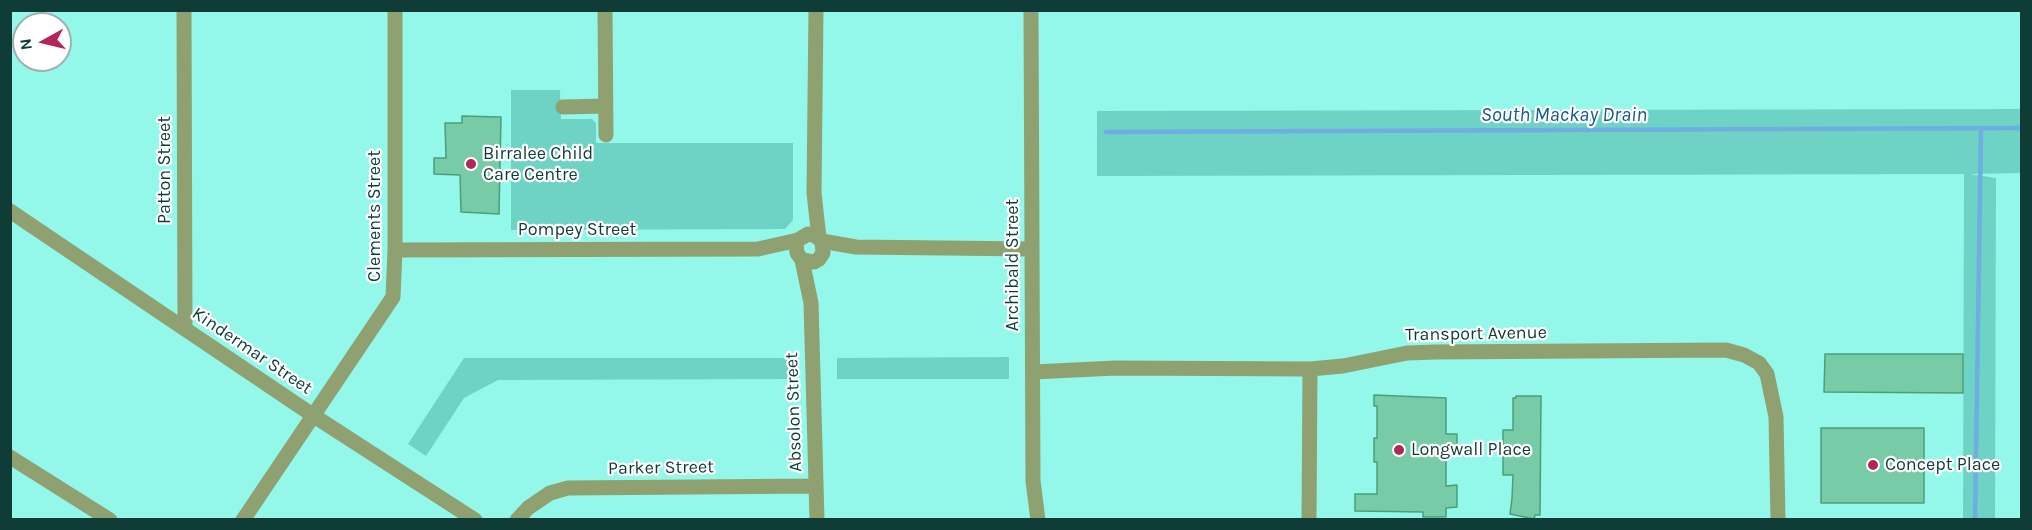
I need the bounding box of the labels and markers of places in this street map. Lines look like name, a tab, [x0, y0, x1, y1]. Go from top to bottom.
place label: Birralee Child Care Centre	[483, 143, 593, 186]
marker: Birralee Child Care Centre	[464, 157, 478, 171]
place label: Longwall Place	[1411, 439, 1531, 461]
marker: Longwall Place	[1392, 443, 1406, 457]
place label: Concept Place	[1885, 454, 2000, 476]
marker: Concept Place	[1866, 458, 1880, 472]

